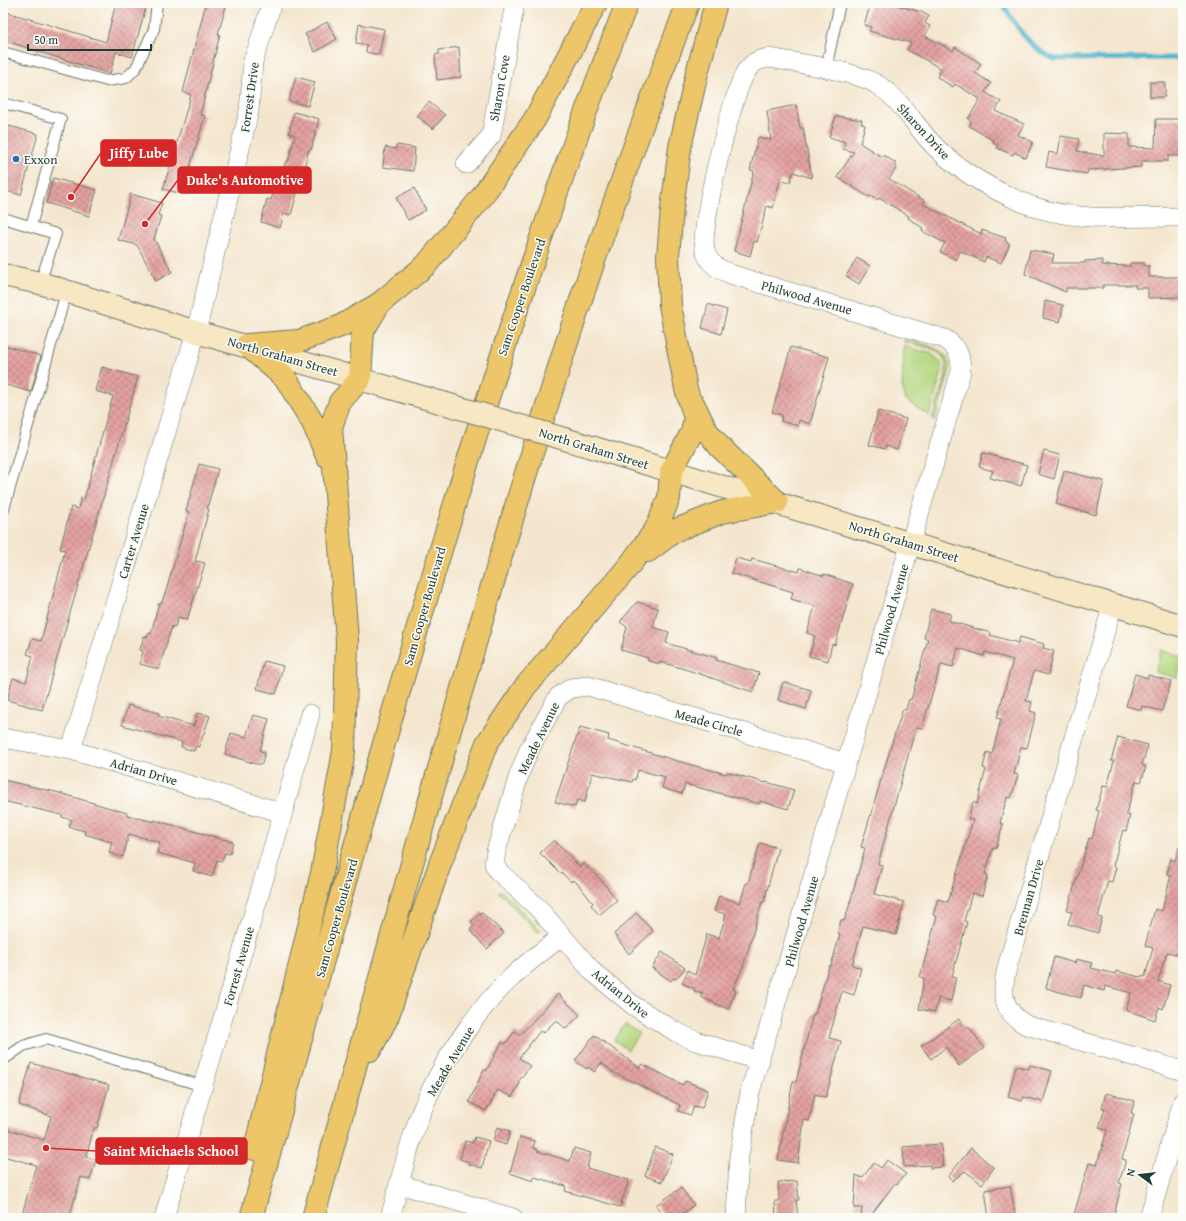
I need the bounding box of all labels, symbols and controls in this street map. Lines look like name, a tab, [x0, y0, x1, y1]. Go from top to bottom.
scale bar	[28, 26, 151, 52]
text: 50 m	[34, 31, 58, 48]
street label: Sharon Cove	[484, 53, 515, 123]
street label: Forrest Drive	[235, 61, 264, 133]
street label: Sharon Drive	[893, 99, 955, 164]
callout: Jiffy Lube	[101, 140, 176, 166]
text: Jiffy Lube	[107, 143, 169, 163]
place label: Exxon	[24, 150, 58, 169]
marker: Exxon	[11, 154, 21, 164]
callout: Duke's Automotive	[178, 167, 311, 193]
text: Duke's Automotive	[186, 170, 304, 190]
street label: Sam Cooper Boulevard	[492, 236, 550, 358]
street label: Philwood Avenue	[759, 275, 854, 320]
street label: North Graham Street	[225, 332, 341, 381]
street label: North Graham Street	[537, 423, 652, 474]
street label: Carter Avenue	[113, 501, 154, 581]
street label: North Graham Street	[847, 516, 962, 567]
street label: Sam Cooper Boulevard	[398, 544, 451, 668]
street label: Philwood Avenue	[869, 562, 914, 657]
street label: Meade Avenue	[513, 699, 564, 778]
street label: Meade Circle	[673, 704, 745, 741]
street label: Adrian Drive	[108, 753, 180, 790]
street label: Sam Cooper Boulevard	[310, 856, 363, 980]
street label: Brennan Drive	[1008, 857, 1048, 938]
street label: Philwood Avenue	[779, 874, 824, 969]
street label: Forrest Avenue	[218, 924, 259, 1008]
street label: Adrian Drive	[588, 964, 654, 1023]
street label: Meade Avenue	[422, 1023, 479, 1100]
callout: Saint Michaels School	[96, 1138, 247, 1164]
text: Saint Michaels School	[103, 1141, 239, 1161]
north arrow	[1120, 1155, 1160, 1195]
text: N	[1122, 1166, 1139, 1178]

